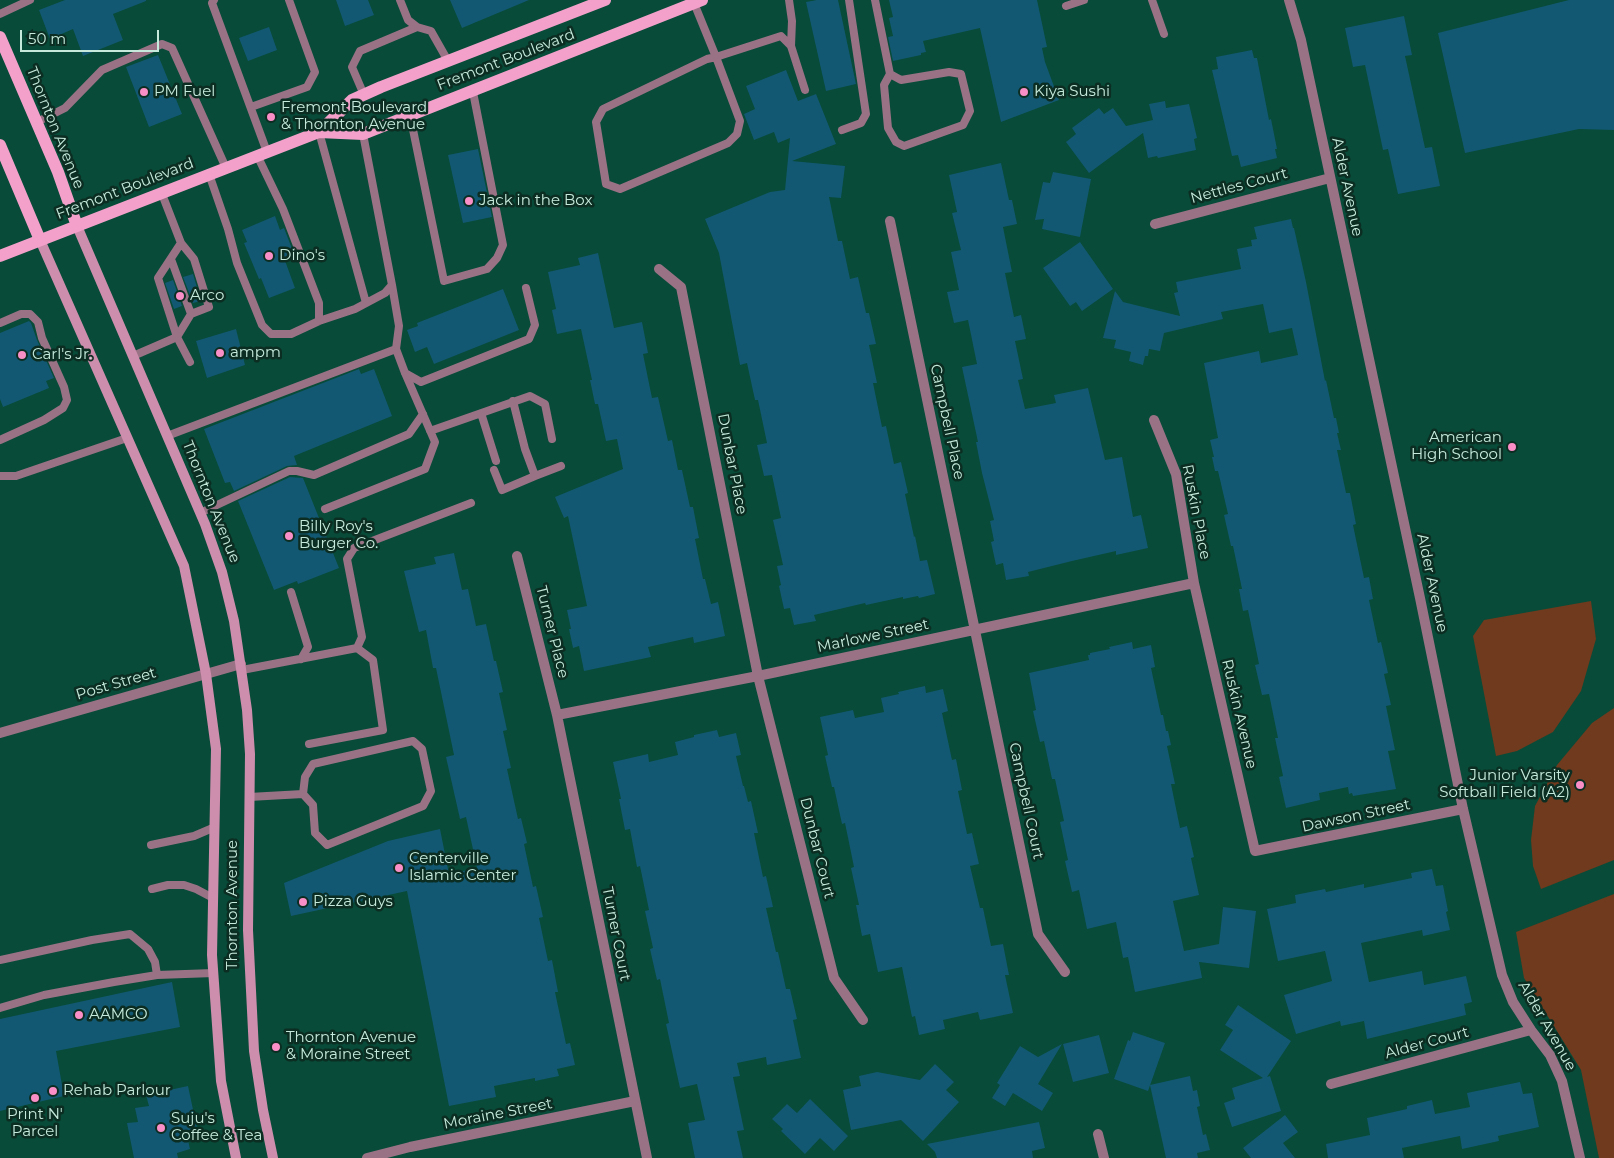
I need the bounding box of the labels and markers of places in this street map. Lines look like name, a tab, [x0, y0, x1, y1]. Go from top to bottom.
place label: PM Fuel	[154, 83, 215, 101]
place label: Kiya Sushi	[1034, 83, 1110, 101]
marker: PM Fuel	[138, 86, 150, 98]
marker: Kiya Sushi	[1018, 86, 1030, 98]
place label: Fremont Boulevard & Thornton Avenue	[281, 99, 427, 134]
marker: Fremont Boulevard & Thornton Avenue	[265, 111, 277, 123]
place label: Jack in the Box	[479, 192, 592, 210]
marker: Jack in the Box	[463, 195, 475, 207]
place label: Dino's	[279, 247, 325, 265]
marker: Dino's	[263, 250, 275, 262]
place label: Arco	[190, 287, 224, 305]
marker: Arco	[174, 290, 186, 302]
place label: ampm	[230, 344, 281, 362]
place label: Carl's Jr.	[32, 346, 92, 364]
marker: ampm	[214, 347, 226, 359]
marker: Carl's Jr.	[16, 349, 28, 361]
place label: American High School	[1411, 429, 1502, 464]
marker: American High School	[1506, 441, 1518, 453]
place label: Billy Roy's Burger Co.	[299, 518, 378, 553]
marker: Billy Roy's Burger Co.	[283, 530, 295, 542]
place label: Junior Varsity Softball Field (A2)	[1439, 767, 1570, 802]
marker: Junior Varsity Softball Field (A2)	[1574, 779, 1586, 791]
place label: Centerville Islamic Center	[409, 850, 516, 885]
marker: Centerville Islamic Center	[393, 862, 405, 874]
place label: Pizza Guys	[313, 893, 393, 911]
marker: Pizza Guys	[297, 896, 309, 908]
place label: AAMCO	[89, 1006, 148, 1024]
marker: AAMCO	[73, 1009, 85, 1021]
place label: Thornton Avenue & Moraine Street	[286, 1029, 416, 1064]
marker: Thornton Avenue & Moraine Street	[270, 1041, 282, 1053]
place label: Rehab Parlour	[63, 1082, 171, 1100]
marker: Rehab Parlour	[47, 1085, 59, 1097]
marker: Print N' Parcel	[29, 1092, 41, 1104]
place label: Print N' Parcel	[7, 1106, 63, 1141]
place label: Suju's Coffee & Tea	[171, 1110, 262, 1145]
marker: Suju's Coffee & Tea	[155, 1122, 167, 1134]

